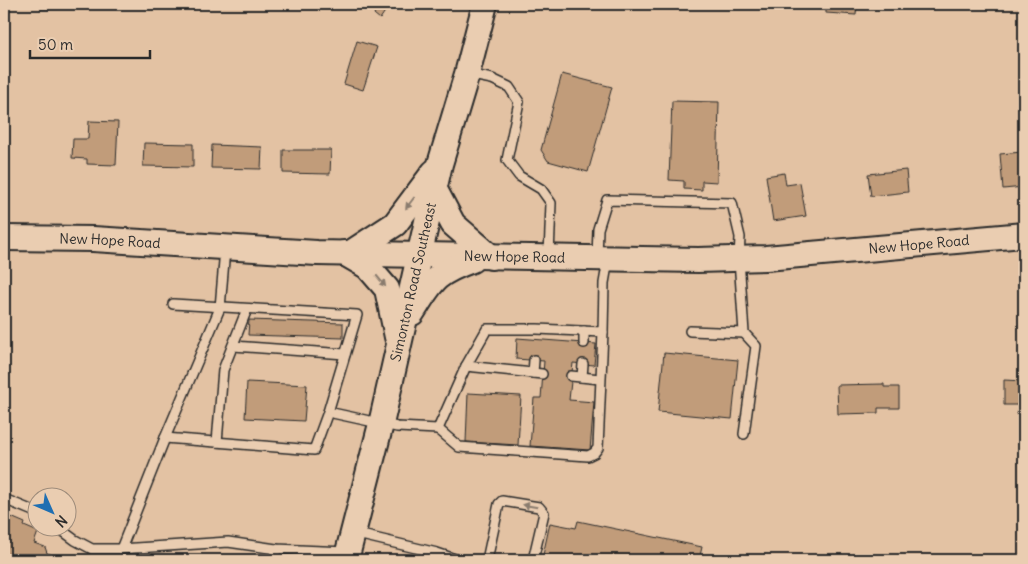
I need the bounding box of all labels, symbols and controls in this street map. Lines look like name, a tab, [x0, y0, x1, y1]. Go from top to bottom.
scale bar	[30, 28, 150, 60]
text: 50 m	[38, 35, 73, 54]
one-way arrow	[405, 196, 416, 209]
street label: Simonton Road Southeast	[386, 200, 440, 363]
street label: New Hope Road	[59, 230, 161, 252]
street label: New Hope Road	[868, 231, 970, 258]
street label: New Hope Road	[464, 247, 565, 267]
one-way arrow	[375, 275, 386, 287]
north arrow	[28, 486, 78, 536]
one-way arrow	[521, 501, 537, 509]
text: N	[51, 511, 71, 531]

